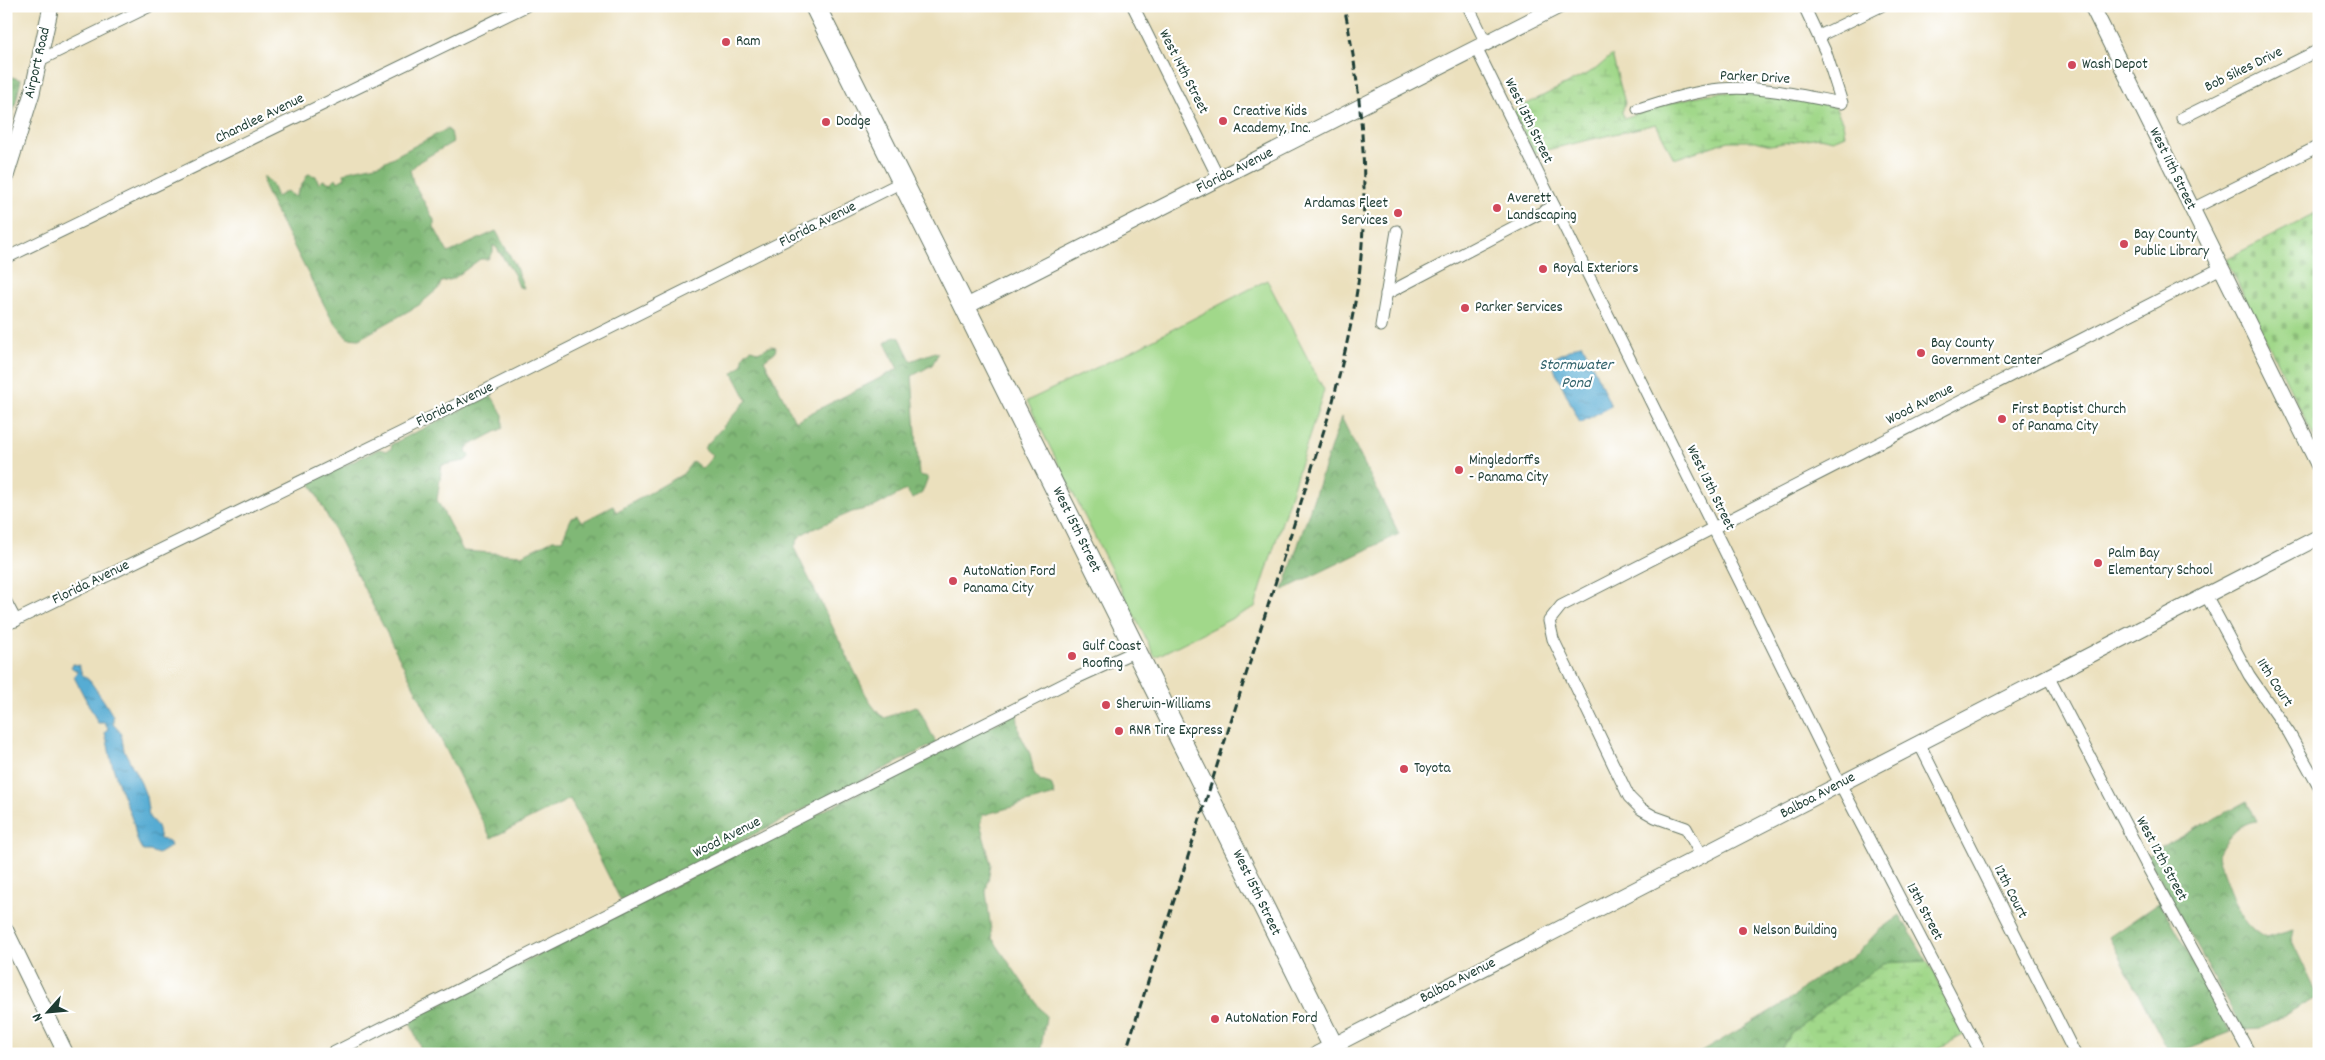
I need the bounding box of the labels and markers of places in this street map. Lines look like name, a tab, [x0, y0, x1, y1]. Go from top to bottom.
place label: Ram	[736, 31, 761, 53]
marker: Ram	[720, 36, 732, 48]
place label: Wash Depot	[2082, 54, 2148, 76]
marker: Wash Depot	[2066, 59, 2078, 71]
place label: Creative Kids Academy, Inc.	[1233, 101, 1311, 140]
place label: Dodge	[836, 111, 871, 133]
marker: Creative Kids Academy, Inc.	[1217, 115, 1229, 127]
marker: Dodge	[820, 116, 832, 128]
place label: Averett Landscaping	[1507, 188, 1577, 227]
place label: Ardamas Fleet Services	[1304, 193, 1388, 232]
marker: Averett Landscaping	[1491, 202, 1503, 214]
marker: Ardamas Fleet Services	[1392, 207, 1404, 219]
place label: Bay County Public Library	[2134, 224, 2210, 263]
marker: Bay County Public Library	[2118, 238, 2130, 250]
place label: Royal Exteriors	[1553, 258, 1638, 280]
marker: Royal Exteriors	[1537, 263, 1549, 275]
place label: Parker Services	[1475, 297, 1563, 319]
marker: Parker Services	[1459, 302, 1471, 314]
place label: Bay County Government Center	[1931, 333, 2042, 372]
marker: Bay County Government Center	[1915, 347, 1927, 359]
place label: First Baptist Church of Panama City	[2012, 399, 2126, 438]
marker: First Baptist Church of Panama City	[1996, 413, 2008, 425]
place label: Mingledorffs - Panama City	[1469, 450, 1549, 489]
marker: Mingledorffs - Panama City	[1453, 464, 1465, 476]
place label: Palm Bay Elementary School	[2108, 543, 2213, 582]
marker: Palm Bay Elementary School	[2092, 557, 2104, 569]
place label: AutoNation Ford Panama City	[963, 561, 1056, 600]
marker: AutoNation Ford Panama City	[947, 575, 959, 587]
place label: Gulf Coast Roofing	[1082, 636, 1142, 675]
marker: Gulf Coast Roofing	[1066, 650, 1078, 662]
place label: Sherwin-Williams	[1116, 694, 1211, 716]
marker: Sherwin-Williams	[1100, 699, 1112, 711]
place label: RNR Tire Express	[1129, 720, 1223, 742]
marker: RNR Tire Express	[1113, 725, 1125, 737]
place label: Toyota	[1414, 758, 1452, 780]
marker: Toyota	[1398, 763, 1410, 775]
place label: Nelson Building	[1753, 920, 1837, 942]
marker: Nelson Building	[1737, 925, 1749, 937]
place label: AutoNation Ford	[1225, 1008, 1318, 1030]
marker: AutoNation Ford	[1209, 1013, 1221, 1025]

